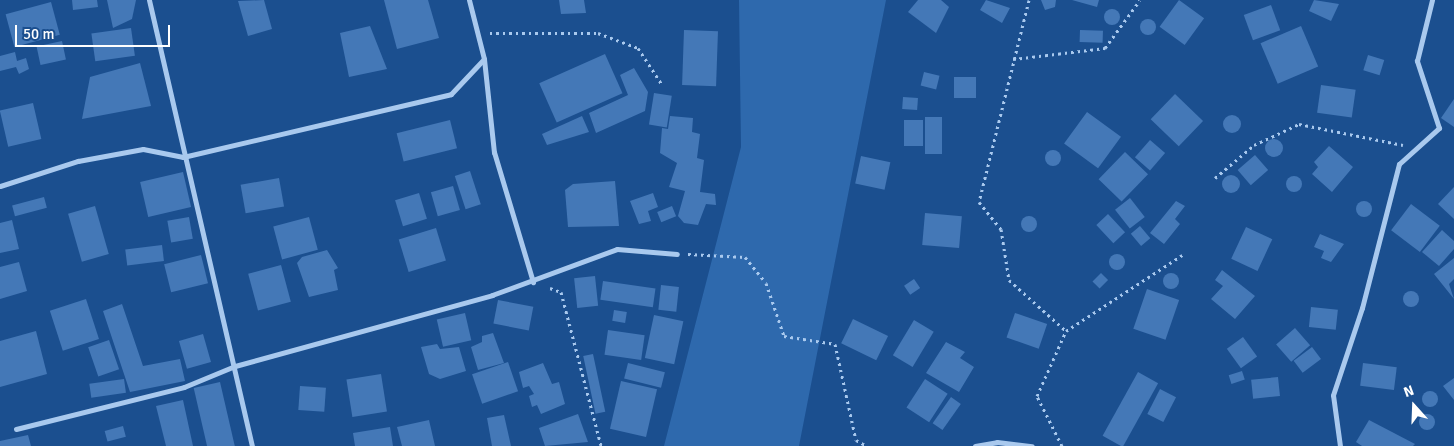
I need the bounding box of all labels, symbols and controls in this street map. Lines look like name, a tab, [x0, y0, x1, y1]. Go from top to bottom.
scale bar	[18, 15, 172, 47]
text: 50 m	[23, 25, 54, 43]
north arrow	[1389, 381, 1439, 431]
text: N	[1401, 382, 1416, 401]

